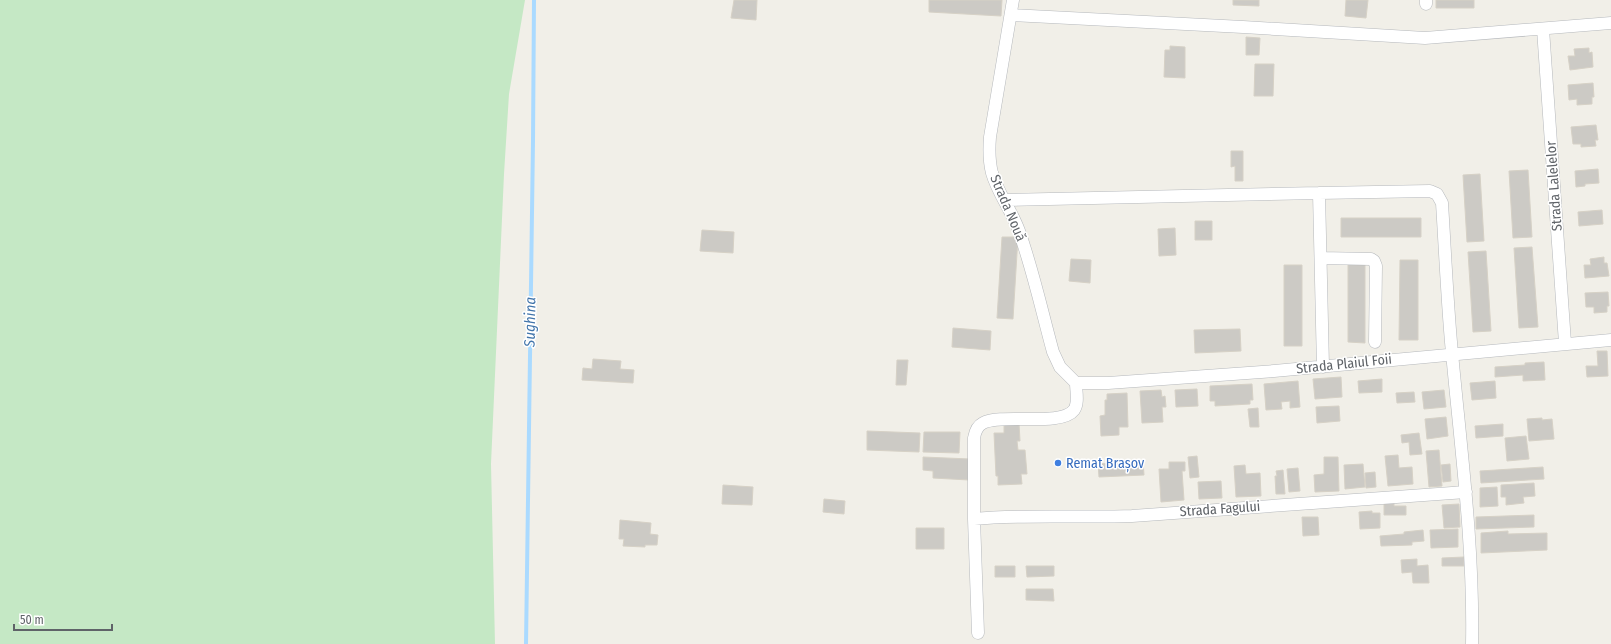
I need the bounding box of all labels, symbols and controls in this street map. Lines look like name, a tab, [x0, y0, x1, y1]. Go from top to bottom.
street label: Strada Lalelelor	[1542, 140, 1566, 232]
street label: Strada Nouă	[986, 172, 1030, 244]
water label: Sughina	[521, 297, 539, 348]
street label: Strada Plaiul Foii	[1295, 351, 1393, 377]
place label: Remat Brașov	[1066, 455, 1145, 473]
marker: Remat Brașov	[1053, 458, 1063, 468]
street label: Strada Fagului	[1179, 498, 1261, 520]
scale bar	[14, 606, 112, 632]
text: 50 m	[20, 613, 44, 627]

